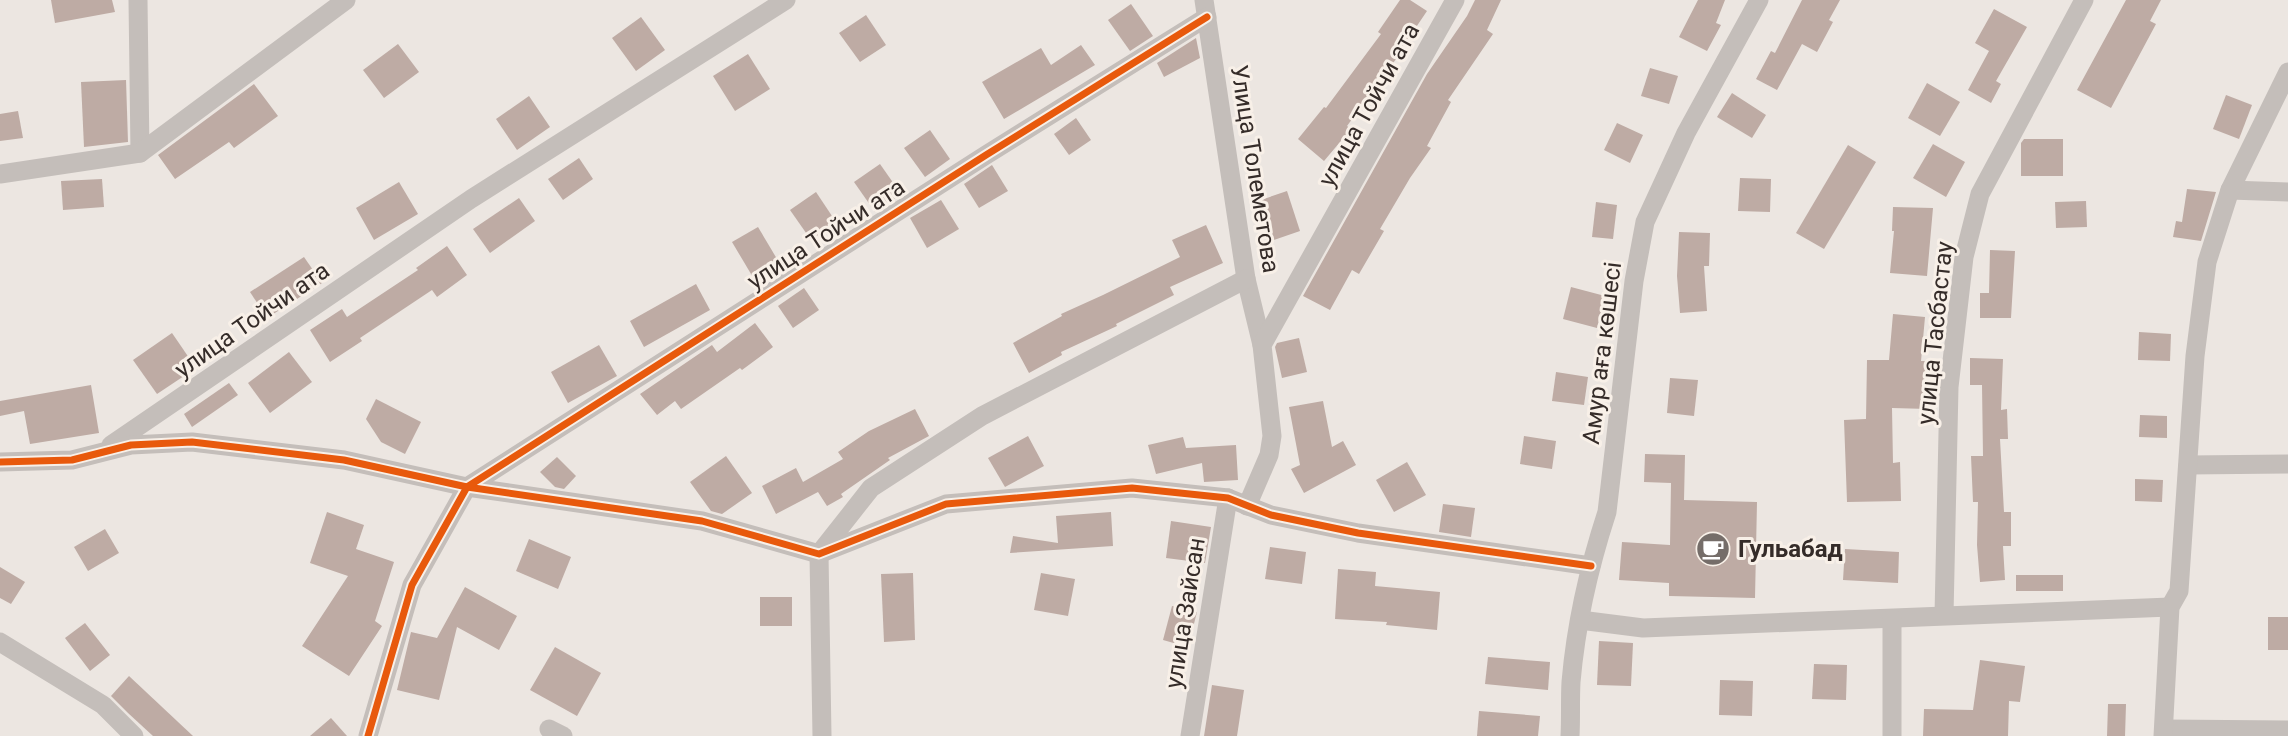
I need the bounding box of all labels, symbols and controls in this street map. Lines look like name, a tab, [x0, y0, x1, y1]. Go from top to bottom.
street label: улица Тойчи ата	[1313, 19, 1425, 191]
street label: Улица Толеметова	[1225, 63, 1285, 275]
street label: улица Тойчи ата	[742, 173, 910, 295]
street label: улица Тасбастау	[1911, 239, 1959, 426]
street label: улица Тойчи ата	[169, 256, 335, 384]
street label: Амур аға көшесі	[1577, 260, 1627, 446]
cafe icon: Гульабад	[1694, 530, 1732, 568]
place label: Гульабад	[1738, 535, 1843, 563]
street label: улица Зайсан	[1159, 536, 1211, 690]

